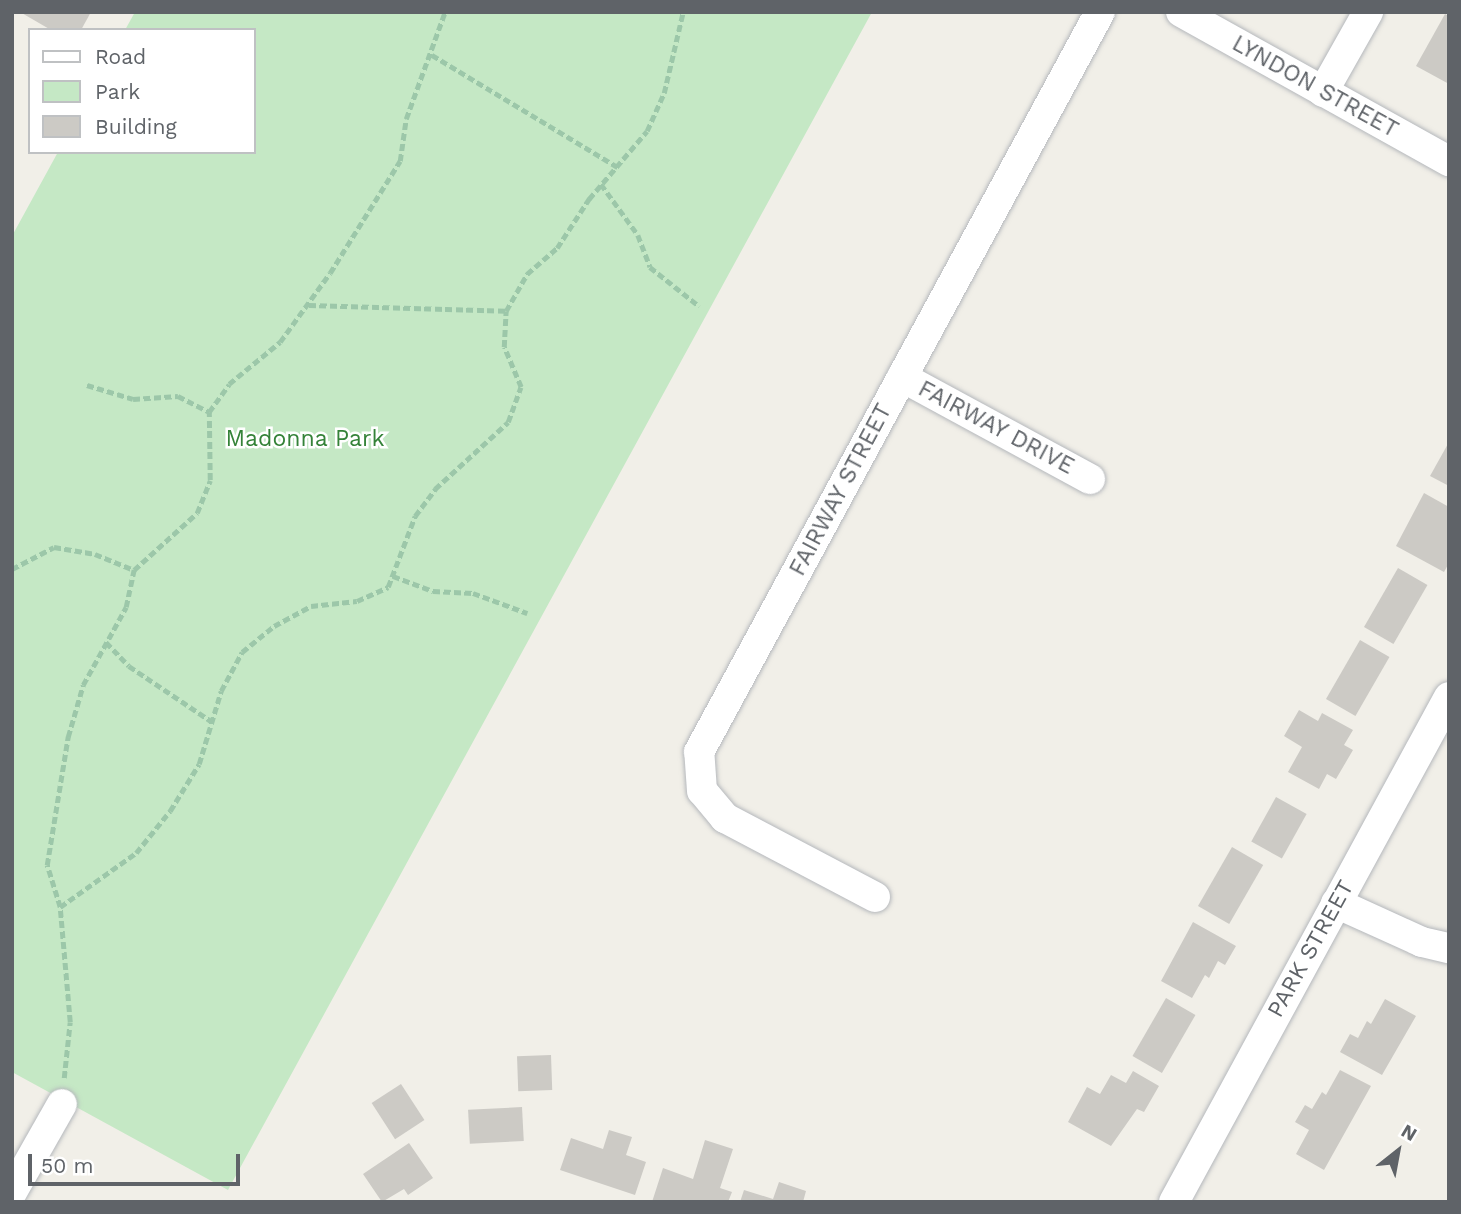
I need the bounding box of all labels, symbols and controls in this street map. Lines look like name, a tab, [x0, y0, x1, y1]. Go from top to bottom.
legend	[28, 28, 256, 154]
street label: LYNDON STREET	[1227, 30, 1403, 144]
text: Road	[95, 44, 146, 69]
text: Park	[95, 79, 140, 104]
text: Building	[95, 114, 177, 139]
street label: FAIRWAY DRIVE	[913, 375, 1079, 481]
street label: FAIRWAY STREET	[784, 399, 898, 581]
park label: Madonna Park	[225, 425, 385, 453]
street label: PARK STREET	[1262, 875, 1360, 1023]
north arrow	[1363, 1116, 1433, 1186]
text: N	[1397, 1119, 1421, 1146]
scale bar	[32, 1140, 243, 1184]
text: 50 m	[41, 1153, 93, 1178]

